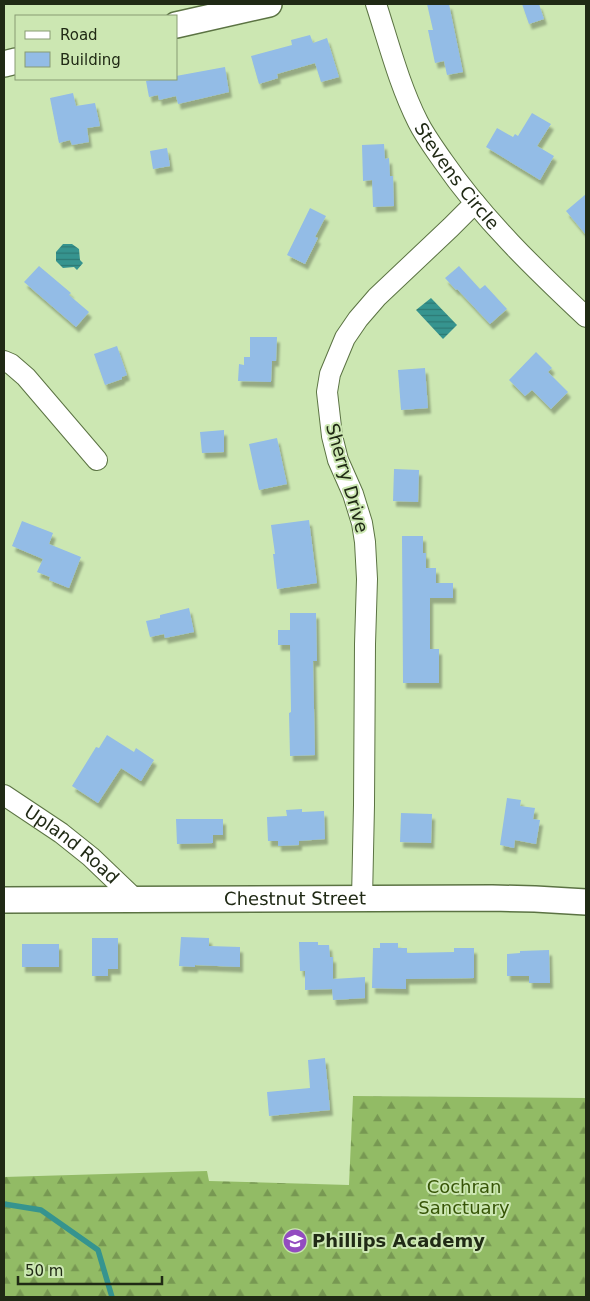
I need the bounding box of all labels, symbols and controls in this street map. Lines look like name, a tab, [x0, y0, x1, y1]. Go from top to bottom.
legend	[15, 15, 178, 80]
text: Road	[60, 26, 98, 44]
text: Building	[60, 51, 121, 69]
street label: Stevens Circle	[410, 119, 504, 234]
street label: Sherry Drive	[322, 421, 373, 535]
street label: Upland Road	[21, 801, 123, 888]
street label: Chestnut Street	[224, 888, 366, 909]
park label: Cochran Sanctuary	[418, 1176, 510, 1218]
school or university icon: Phillips Academy	[282, 1228, 308, 1254]
place label: Phillips Academy	[312, 1230, 485, 1251]
scale bar	[18, 1254, 161, 1286]
text: 50 m	[25, 1262, 63, 1280]

